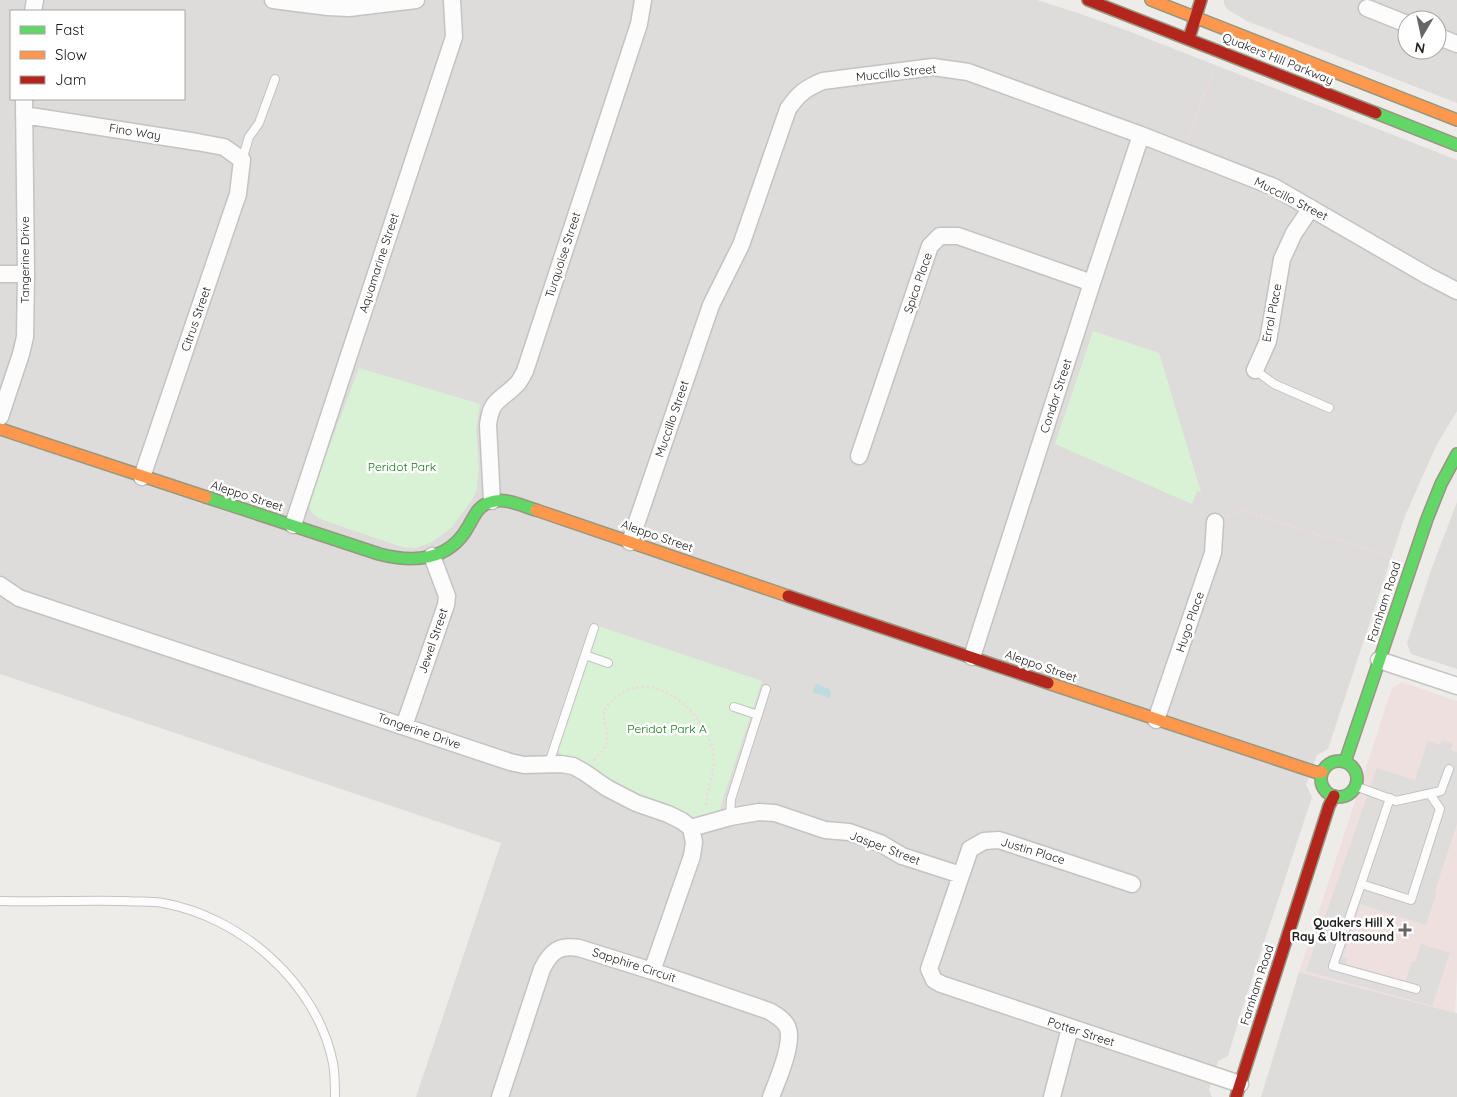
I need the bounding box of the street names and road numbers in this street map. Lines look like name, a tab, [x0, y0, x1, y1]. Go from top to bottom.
street label: Quakers Hill Parkway	[1220, 29, 1336, 88]
street label: Muccillo Street	[855, 61, 937, 84]
street label: Fino Way	[108, 120, 162, 143]
street label: Muccillo Street	[1252, 174, 1330, 224]
street label: Turquoise Street	[542, 210, 583, 300]
street label: Aquamarine Street	[355, 211, 402, 315]
street label: Tangerine Drive	[17, 216, 32, 304]
street label: Spica Place	[900, 250, 935, 315]
street label: Errol Place	[1258, 282, 1285, 343]
street label: Citrus Street	[177, 284, 214, 353]
street label: Condor Street	[1036, 357, 1075, 435]
street label: Muccillo Street	[651, 378, 692, 459]
street label: Aleppo Street	[209, 477, 285, 514]
street label: Aleppo Street	[619, 516, 695, 555]
street label: Farnham Road	[1363, 560, 1404, 644]
street label: Hugo Place	[1172, 589, 1207, 654]
street label: Jewel Street	[414, 606, 451, 676]
street label: Aleppo Street	[1003, 646, 1079, 685]
street label: Tangerine Drive	[375, 709, 463, 752]
street label: Jasper Street	[848, 827, 923, 868]
street label: Justin Place	[999, 834, 1067, 867]
street label: Farnham Road	[1236, 943, 1277, 1027]
street label: Sapphire Circuit	[591, 944, 678, 985]
street label: Potter Street	[1046, 1014, 1117, 1049]

